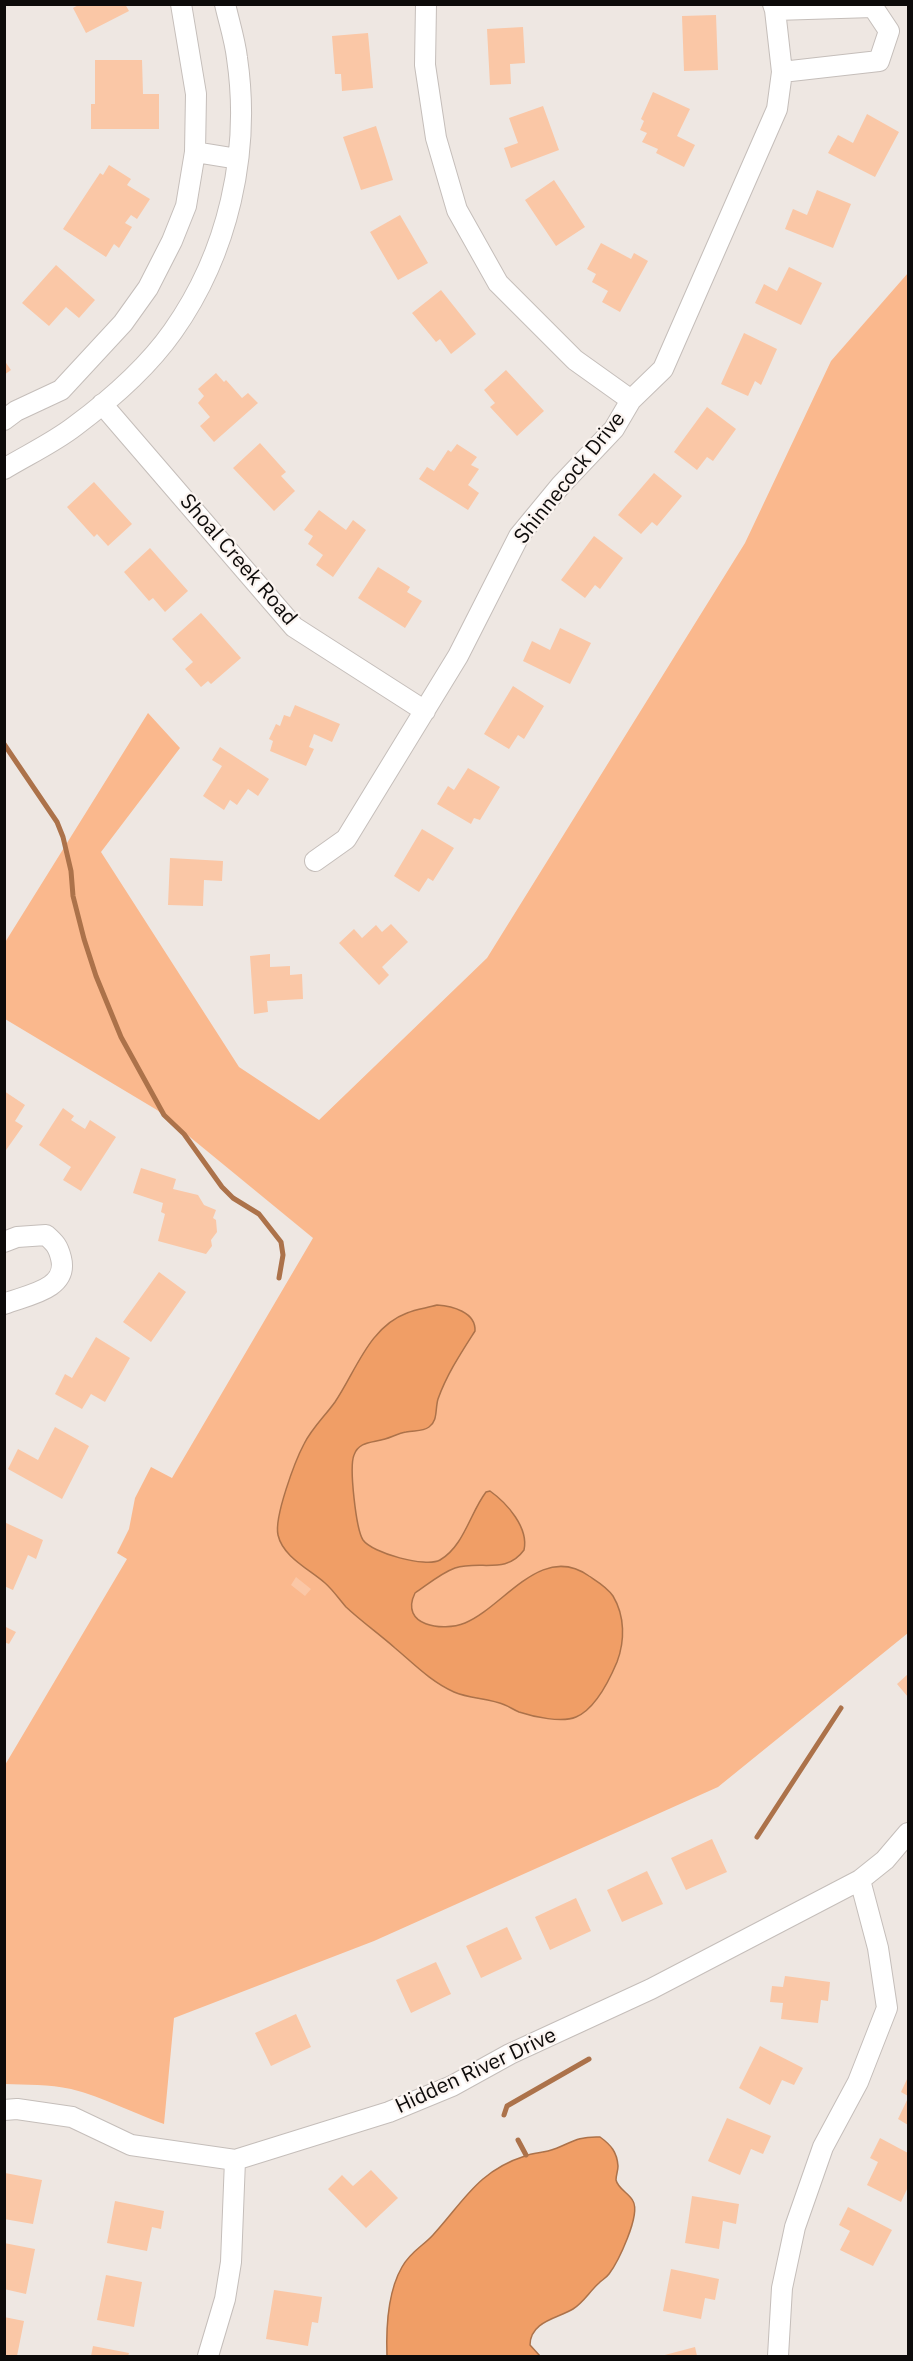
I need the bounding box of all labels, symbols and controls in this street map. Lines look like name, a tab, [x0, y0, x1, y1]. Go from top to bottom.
street label: Shinnecock Drive	[509, 407, 631, 549]
street label: Shoal Creek Road	[174, 489, 302, 631]
street label: Hidden River Drive	[392, 2023, 560, 2119]

